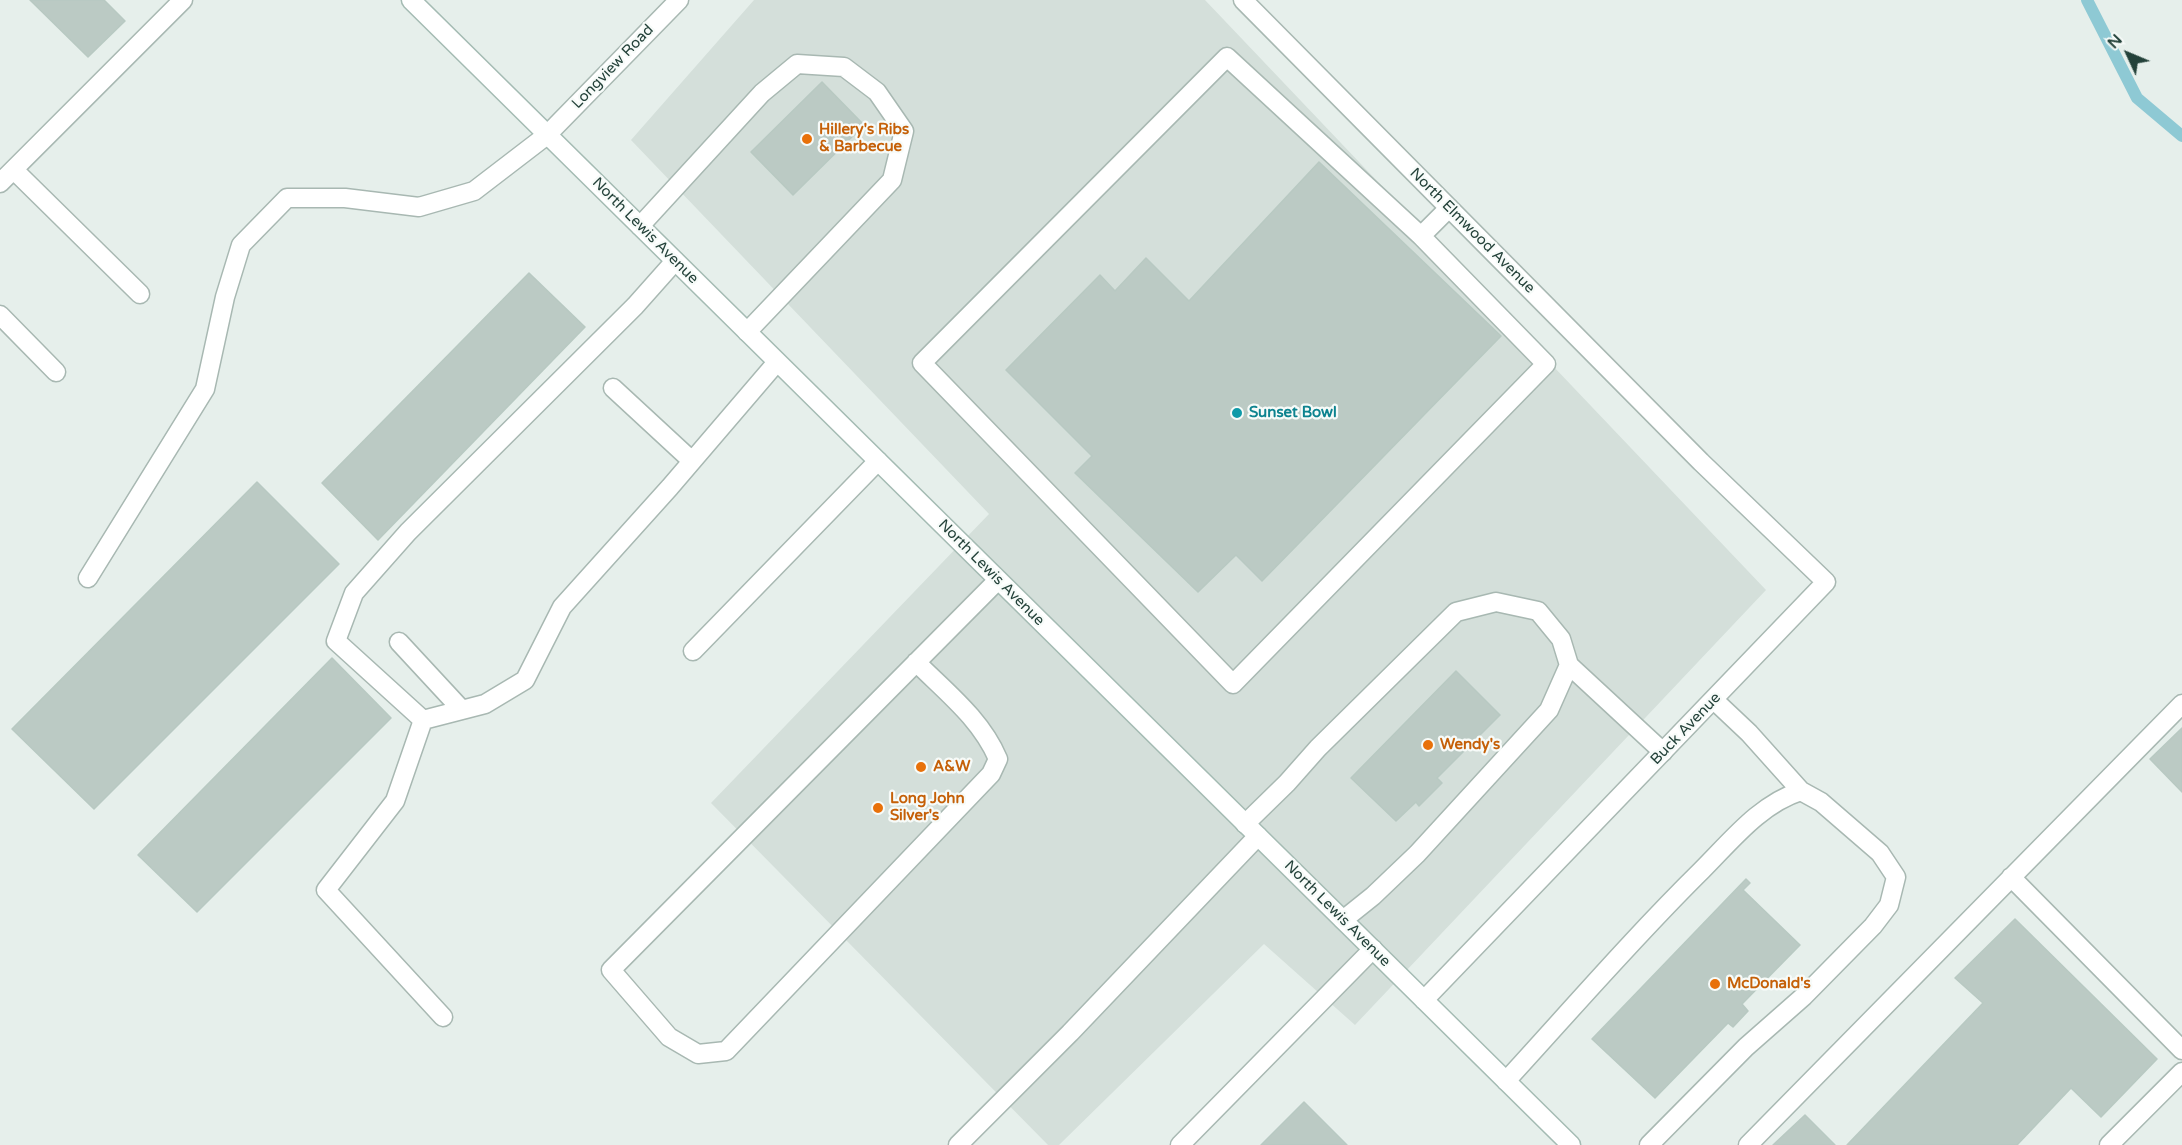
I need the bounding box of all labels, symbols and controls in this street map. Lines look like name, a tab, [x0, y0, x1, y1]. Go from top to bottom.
street label: Longview Road	[568, 21, 658, 113]
north arrow	[2098, 24, 2158, 84]
text: N	[2103, 30, 2127, 53]
place label: Hillery's Ribs & Barbecue	[819, 121, 909, 156]
marker: Hillery's Ribs & Barbecue	[800, 132, 814, 146]
street label: North Elmwood Avenue	[1406, 165, 1538, 297]
street label: North Lewis Avenue	[588, 174, 702, 288]
place label: Sunset Bowl	[1249, 404, 1337, 422]
marker: Sunset Bowl	[1230, 406, 1244, 420]
street label: North Lewis Avenue	[934, 516, 1048, 630]
street label: Buck Avenue	[1647, 689, 1725, 769]
place label: Wendy's	[1440, 736, 1500, 754]
marker: Wendy's	[1421, 738, 1435, 752]
place label: A&W	[933, 758, 970, 776]
marker: A&W	[914, 760, 928, 774]
place label: Long John Silver's	[890, 790, 965, 825]
marker: Long John Silver's	[871, 801, 885, 815]
street label: North Lewis Avenue	[1280, 857, 1394, 971]
place label: McDonald's	[1727, 975, 1811, 993]
marker: McDonald's	[1708, 977, 1722, 991]

